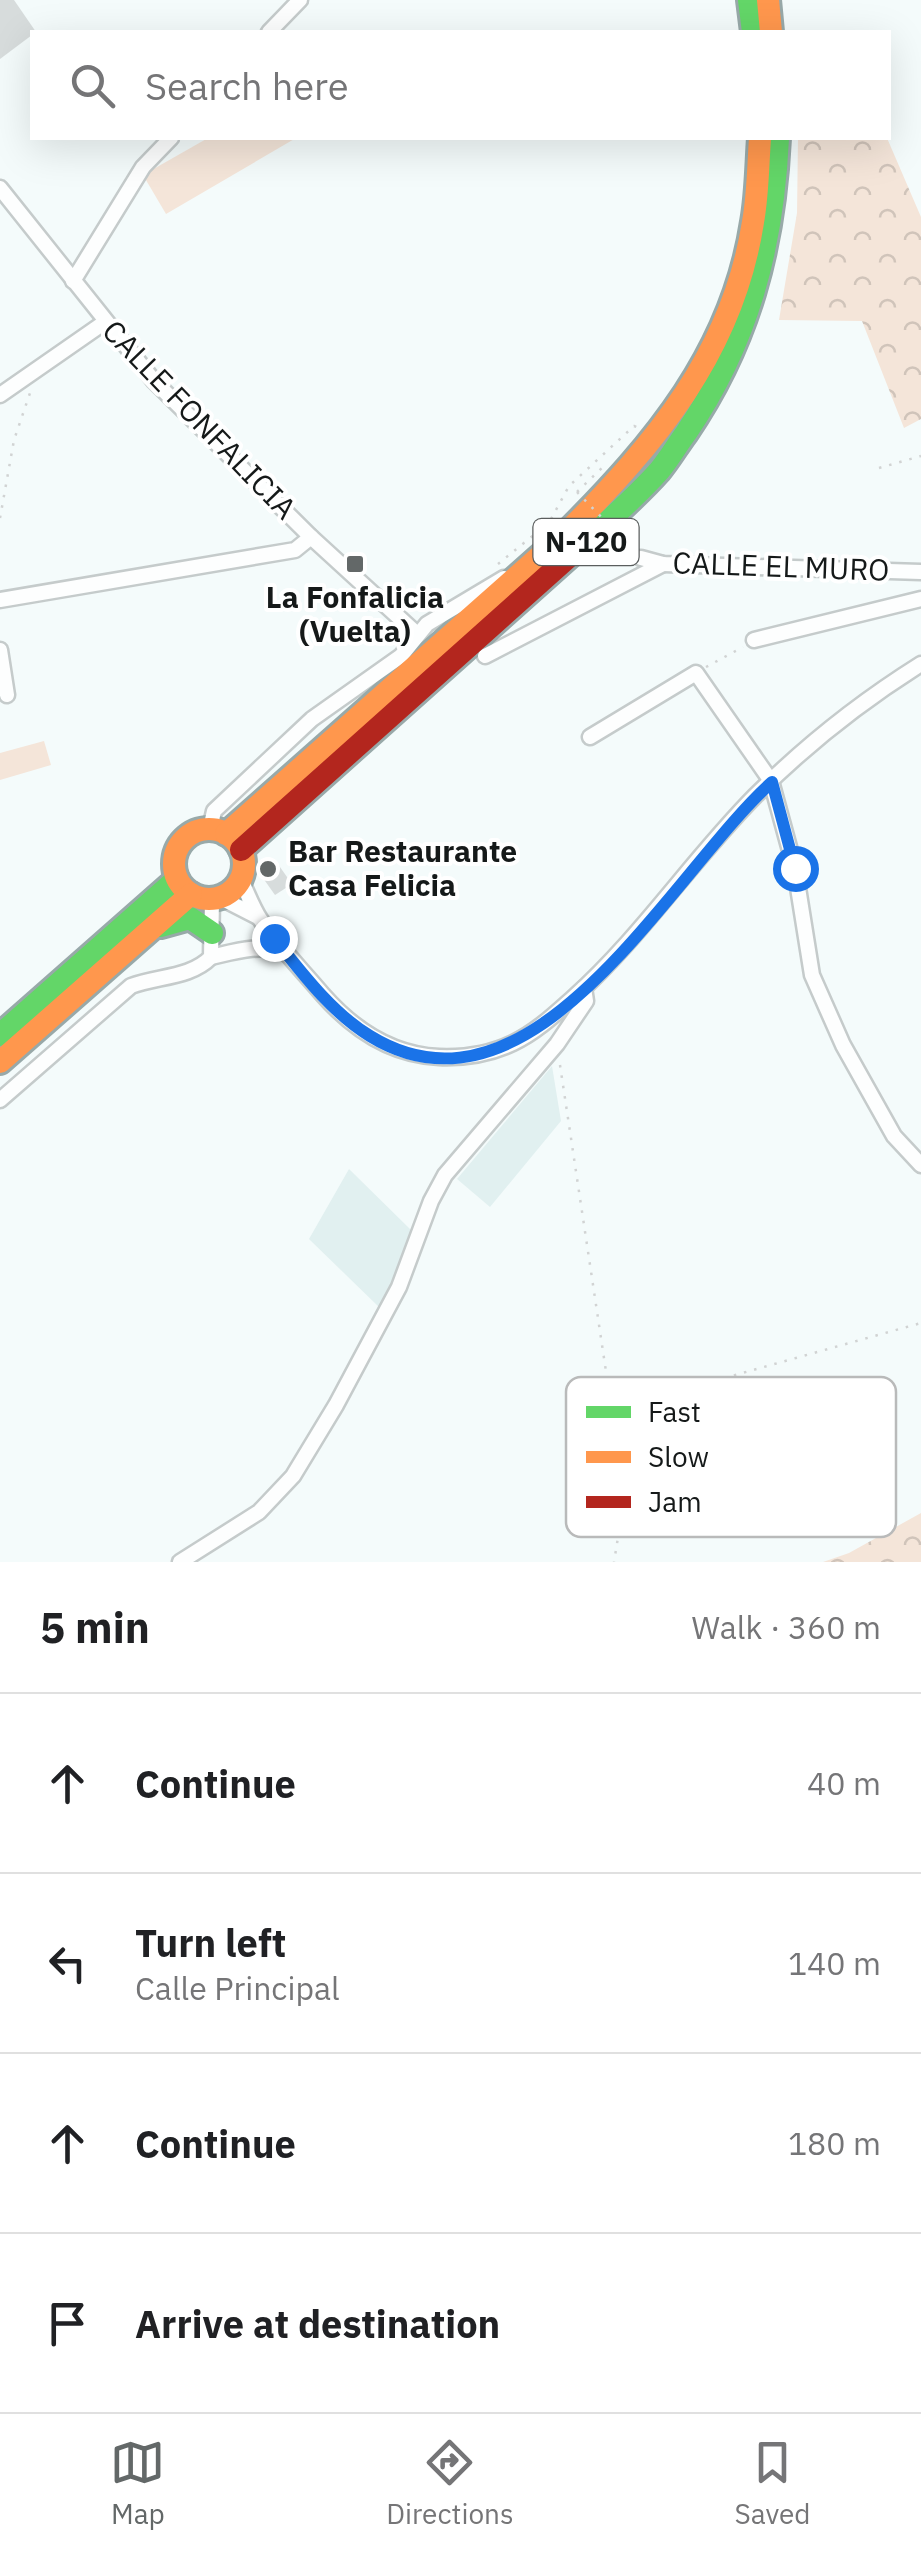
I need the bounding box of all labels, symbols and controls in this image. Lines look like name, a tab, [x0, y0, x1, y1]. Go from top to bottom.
search box	[30, 30, 891, 140]
icon: search	[65, 58, 120, 113]
text: Search here	[145, 61, 349, 110]
street label: CALLE FONFALICIA	[95, 311, 305, 527]
road number: N-120	[534, 519, 638, 565]
street label: CALLE EL MURO	[672, 542, 890, 589]
marker: La Fonfalicia (Vuelta)	[344, 553, 366, 575]
place label: La Fonfalicia (Vuelta)	[266, 577, 444, 650]
place label: Bar Restaurante Casa Felicia	[288, 831, 517, 904]
route start	[773, 846, 819, 892]
marker: Bar Restaurante Casa Felicia	[257, 858, 279, 880]
route end	[252, 916, 298, 962]
legend	[566, 1377, 896, 1537]
text: Fast	[648, 1393, 701, 1430]
text: Slow	[648, 1438, 709, 1475]
text: Jam	[648, 1483, 702, 1520]
text: 5 min	[40, 1600, 150, 1655]
text: Walk · 360 m	[692, 1606, 881, 1648]
icon: ahead	[40, 1756, 95, 1811]
text: Continue	[135, 1759, 296, 1808]
text: 40 m	[807, 1762, 881, 1804]
text: Turn left	[135, 1918, 286, 1967]
icon: left	[40, 1936, 95, 1991]
text: 140 m	[788, 1942, 881, 1984]
text: Calle Principal	[135, 1967, 340, 2009]
icon: ahead	[40, 2116, 95, 2171]
text: Continue	[135, 2119, 296, 2168]
text: 180 m	[788, 2122, 881, 2164]
icon: arrive	[40, 2296, 95, 2351]
text: Arrive at destination	[135, 2299, 500, 2348]
tab: Map	[110, 2435, 165, 2532]
tab: Directions	[386, 2435, 514, 2532]
tab: Saved	[734, 2435, 811, 2532]

